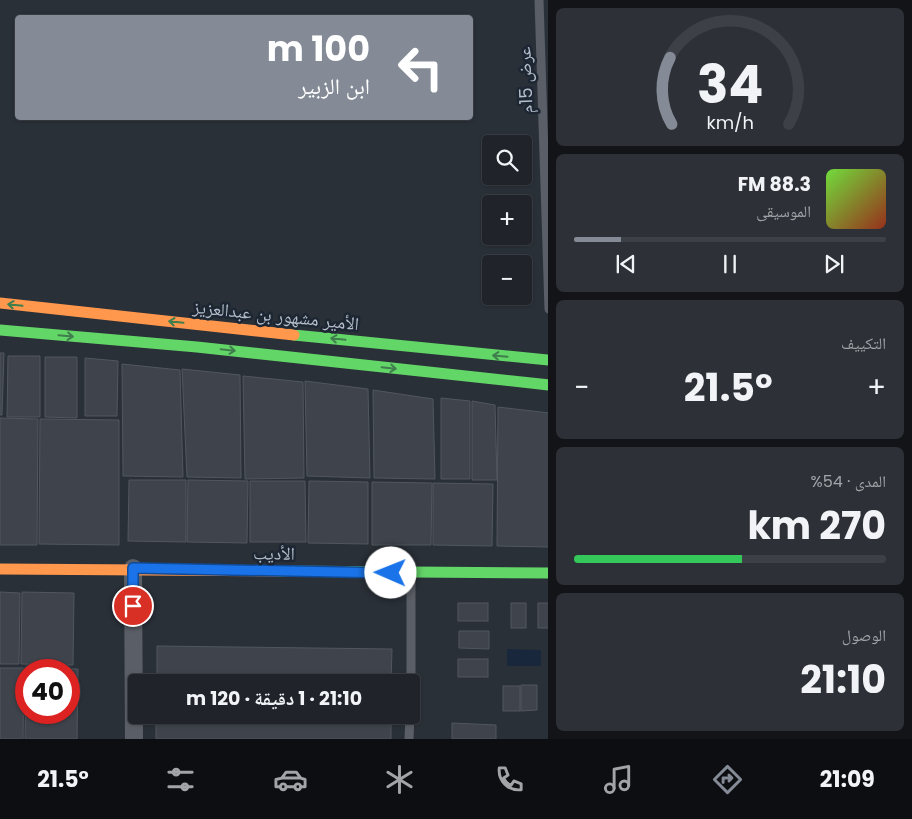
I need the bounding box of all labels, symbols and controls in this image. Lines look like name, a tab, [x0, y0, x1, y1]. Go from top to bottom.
text: 100 m	[267, 24, 370, 73]
icon: left	[388, 35, 453, 100]
street label: عرض 15م	[511, 46, 539, 114]
text: 34	[697, 48, 763, 121]
text: ابن الزبير	[298, 71, 370, 102]
text: km/h	[706, 110, 754, 135]
map controls	[482, 135, 532, 305]
button: search	[482, 135, 532, 185]
text: 88.3 FM	[738, 171, 811, 198]
button: +	[482, 195, 532, 245]
text: الموسيقى	[756, 200, 811, 223]
icon: previous	[612, 250, 640, 278]
icon: pause	[716, 250, 744, 278]
icon: next	[820, 250, 848, 278]
button: −	[482, 255, 532, 305]
street label: الأمير مشهور بن عبدالعزيز	[191, 294, 360, 336]
one-way arrow	[7, 300, 23, 310]
one-way arrow	[169, 317, 185, 327]
one-way arrow	[58, 331, 74, 340]
text: التكييف	[841, 332, 886, 355]
one-way arrow	[330, 335, 346, 344]
one-way arrow	[220, 345, 236, 355]
one-way arrow	[492, 351, 508, 360]
text: 21.5°	[684, 361, 773, 414]
one-way arrow	[381, 363, 397, 373]
text: −	[574, 368, 589, 407]
text: +	[867, 368, 886, 407]
text: المدى · 54%	[811, 470, 886, 493]
text: 270 km	[747, 499, 886, 552]
street label: الأديب	[253, 540, 295, 566]
position arrow	[364, 546, 416, 598]
pin	[112, 585, 154, 627]
icon: arrive	[119, 592, 147, 620]
text: الوصول	[842, 624, 886, 647]
text: 21:10	[800, 653, 886, 706]
speed limit sign: 40	[15, 659, 80, 724]
text: 21:10 · 1 دقيقة · 120 m	[186, 685, 362, 712]
icon: filters	[163, 762, 198, 797]
icon: car	[273, 762, 308, 797]
icon: climate	[382, 762, 417, 797]
icon: phone	[492, 762, 527, 797]
icon: music	[601, 762, 636, 797]
icon: directions	[710, 762, 745, 797]
text: 21.5°	[37, 764, 89, 795]
text: 21:09	[820, 764, 875, 795]

